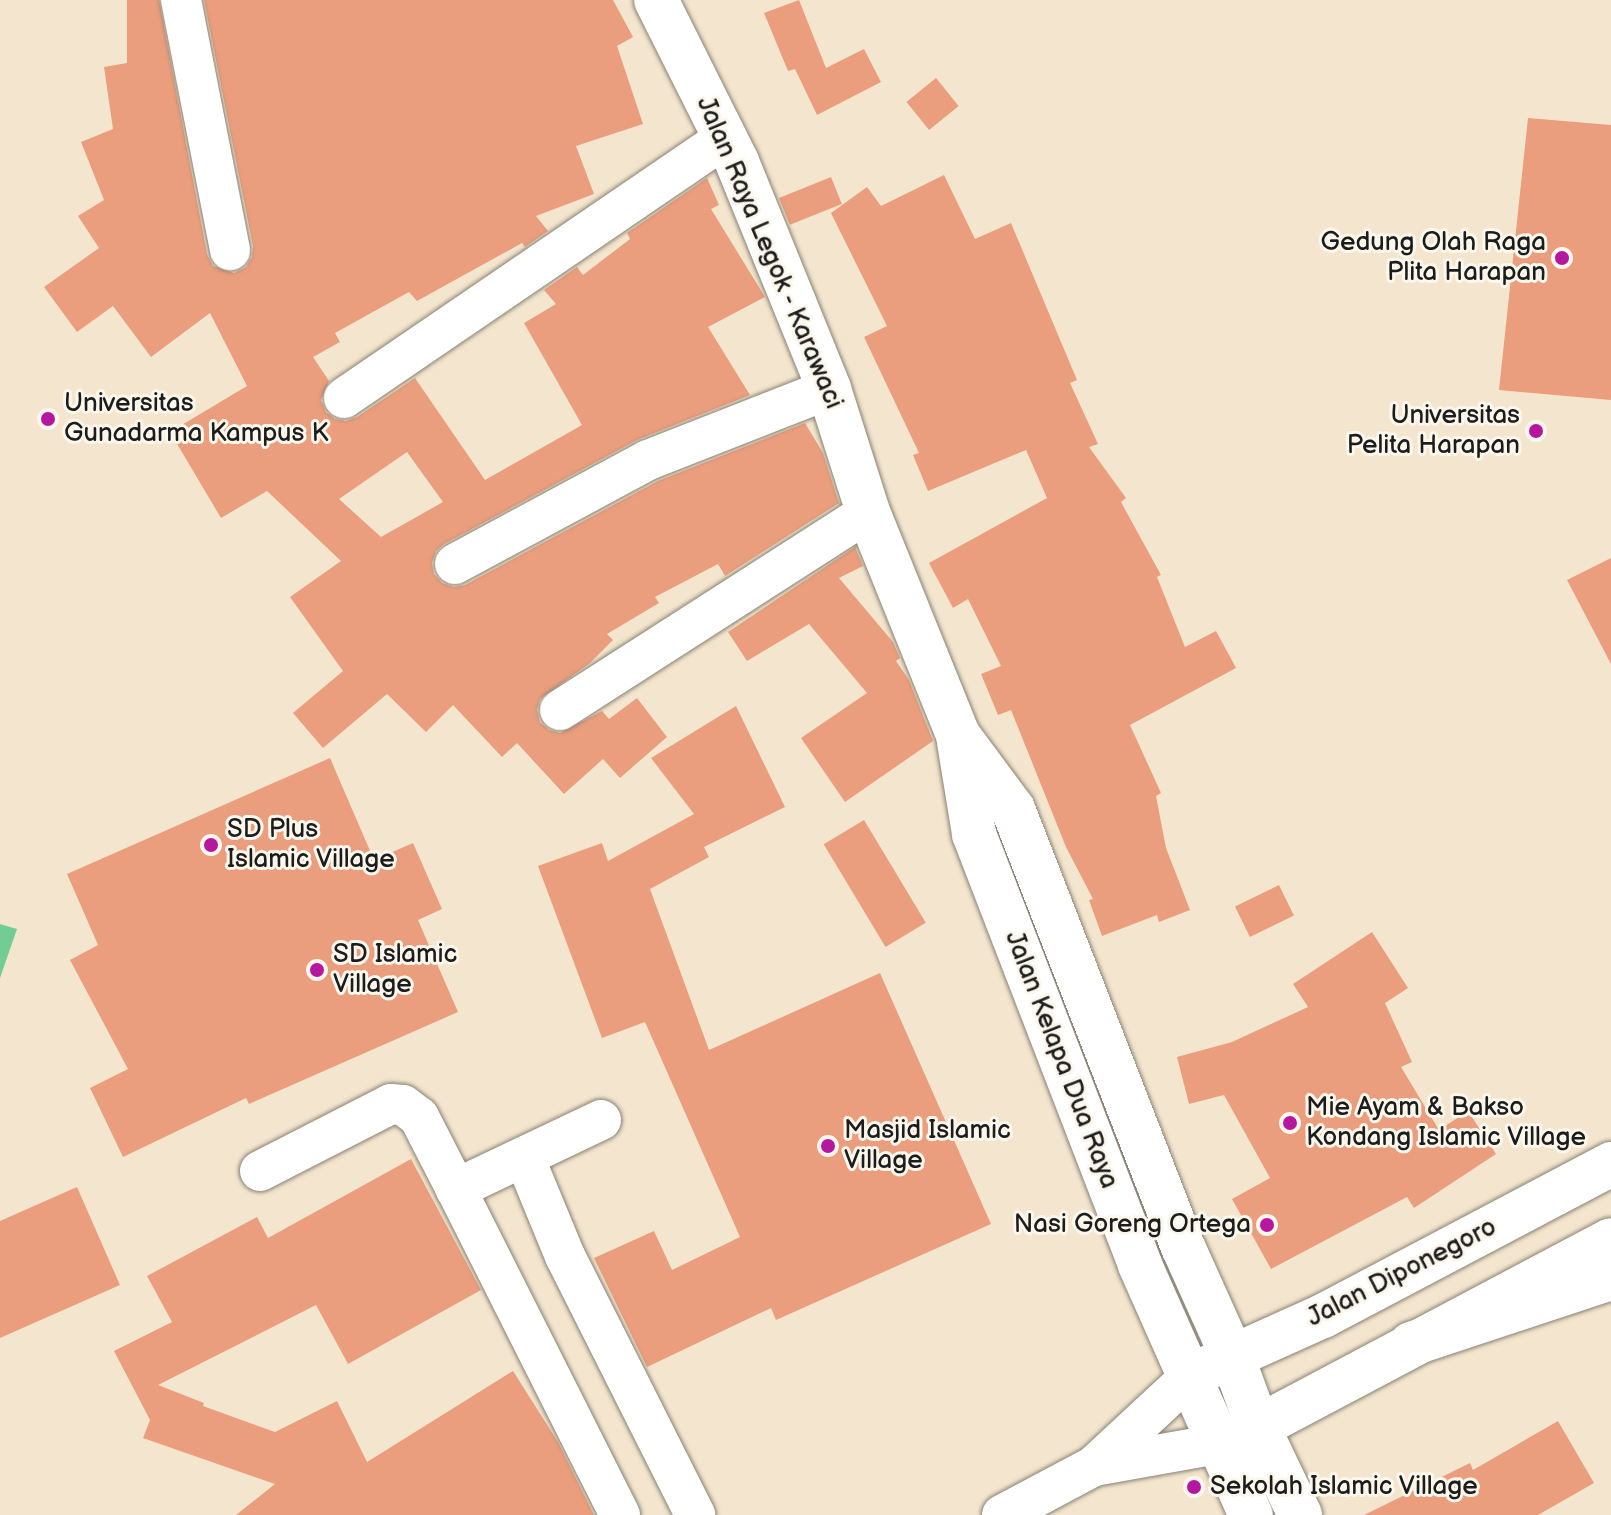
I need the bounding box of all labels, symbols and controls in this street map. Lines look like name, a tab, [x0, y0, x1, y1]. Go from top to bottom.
street label: Jalan Raya Legok - Karawaci	[689, 91, 849, 415]
place label: Gedung Olah Raga Plita Harapan	[1321, 227, 1546, 288]
marker: Gedung Olah Raga Plita Harapan	[1553, 249, 1571, 267]
place label: Universitas Gunadarma Kampus K	[64, 388, 328, 450]
place label: Universitas Pelita Harapan	[1347, 400, 1520, 462]
marker: Universitas Gunadarma Kampus K	[39, 410, 57, 428]
marker: Universitas Pelita Harapan	[1527, 422, 1545, 440]
place label: SD Plus Islamic Village	[227, 814, 395, 876]
marker: SD Plus Islamic Village	[202, 836, 220, 854]
street label: Jalan Kelapa Dua Raya	[998, 927, 1124, 1193]
place label: SD Islamic Village	[333, 939, 457, 1000]
marker: SD Islamic Village	[308, 961, 326, 979]
place label: Mie Ayam & Bakso Kondang Islamic Village	[1306, 1092, 1587, 1154]
marker: Mie Ayam & Bakso Kondang Islamic Village	[1281, 1114, 1299, 1132]
place label: Masjid Islamic Village	[844, 1115, 1011, 1176]
marker: Masjid Islamic Village	[819, 1137, 837, 1155]
place label: Nasi Goreng Ortega	[1014, 1209, 1251, 1241]
street label: Jalan Diponegoro	[1302, 1212, 1502, 1334]
marker: Nasi Goreng Ortega	[1258, 1216, 1276, 1234]
place label: Sekolah Islamic Village	[1210, 1471, 1478, 1503]
marker: Sekolah Islamic Village	[1185, 1478, 1203, 1496]

